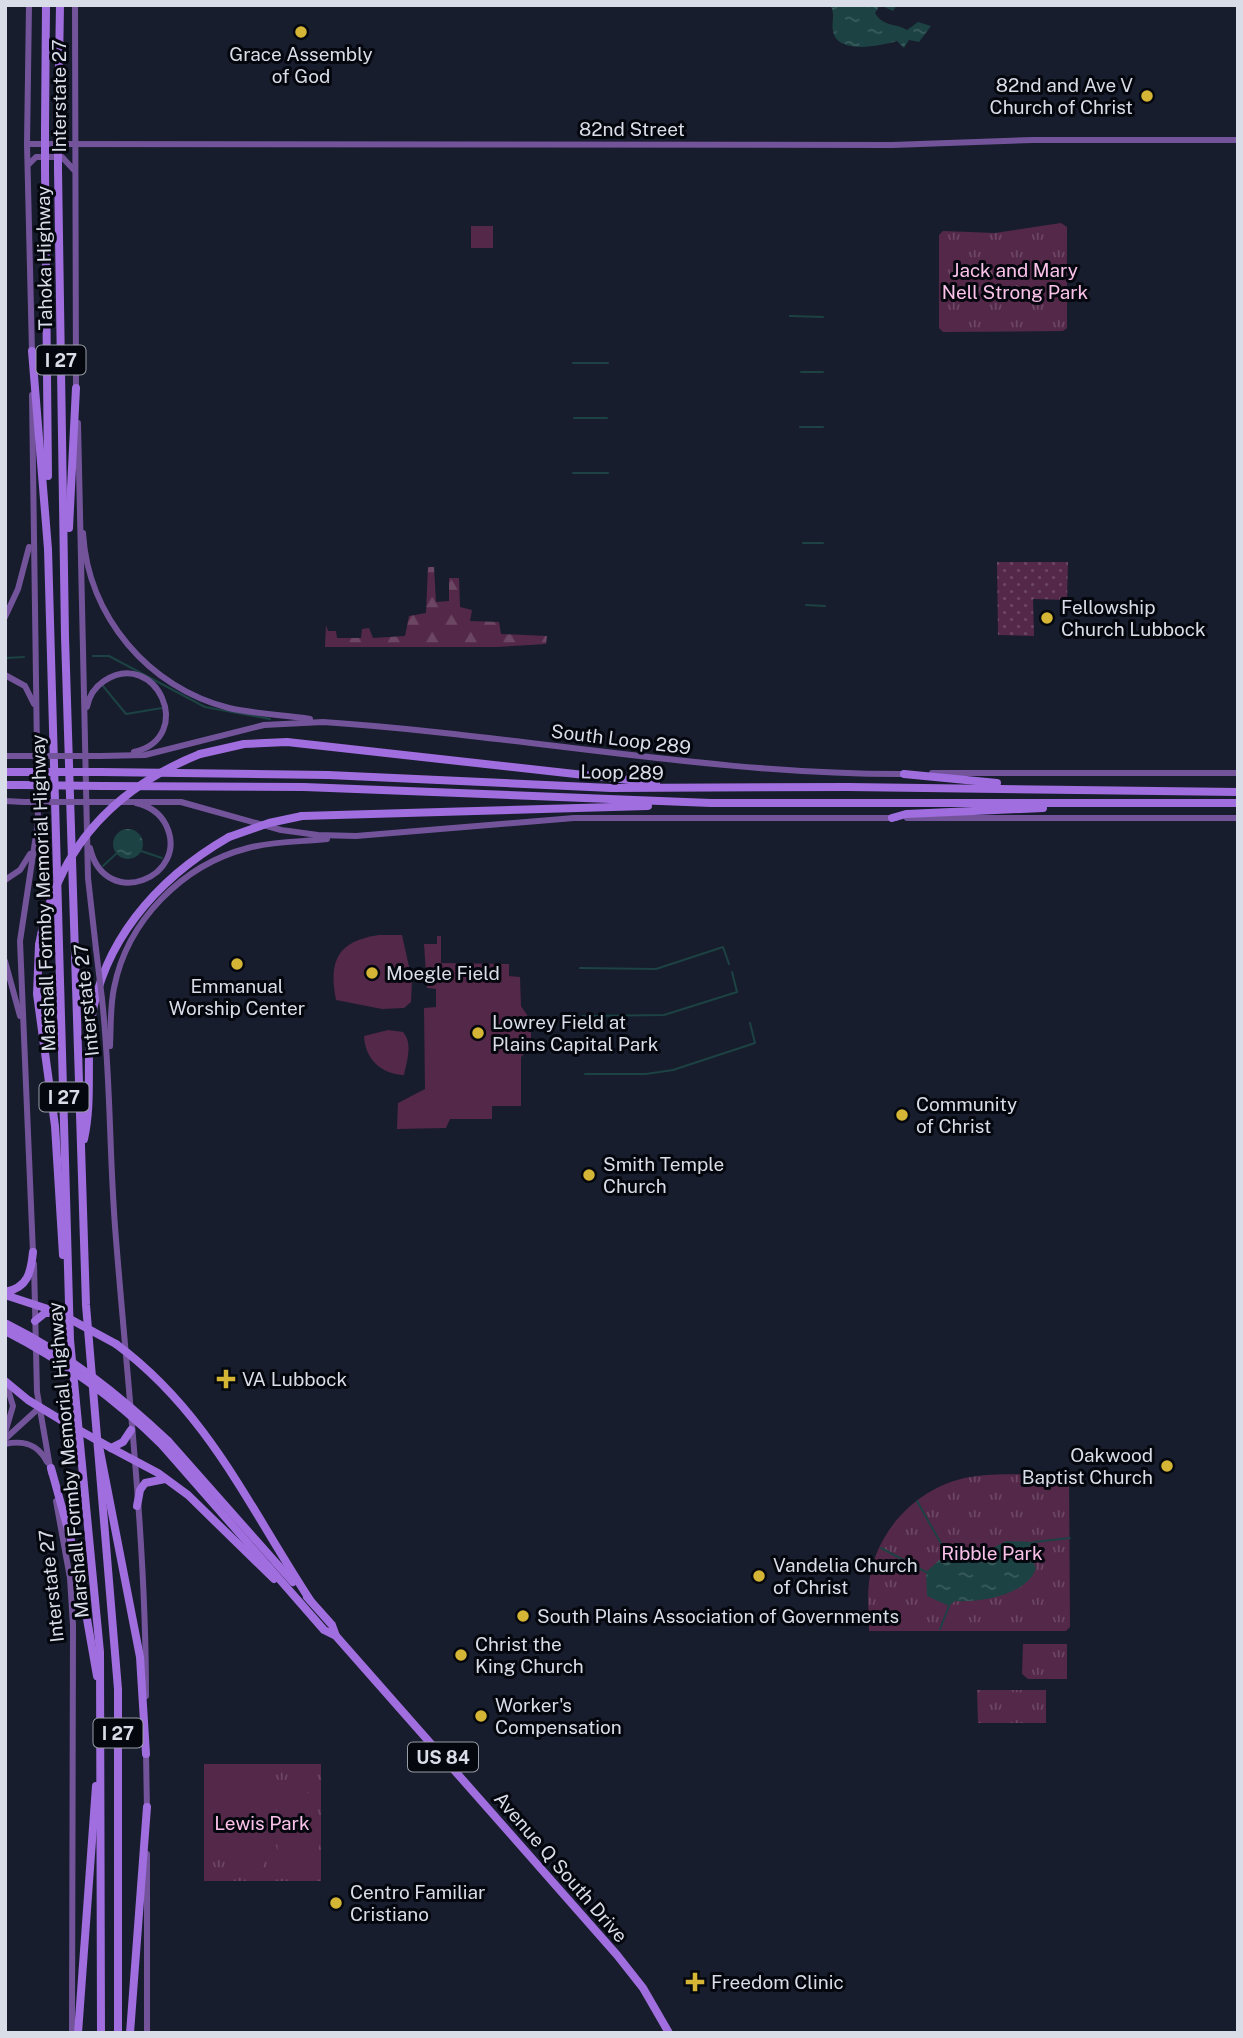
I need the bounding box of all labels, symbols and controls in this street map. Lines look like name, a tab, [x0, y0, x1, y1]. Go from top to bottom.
marker: Grace Assembly of God	[293, 24, 309, 40]
street label: Interstate 27	[48, 39, 70, 153]
place label: Grace Assembly of God	[229, 43, 373, 87]
place label: 82nd and Ave V Church of Christ	[990, 74, 1133, 118]
marker: 82nd and Ave V Church of Christ	[1139, 88, 1155, 104]
street label: 82nd Street	[579, 118, 685, 140]
street label: Tahoka Highway	[32, 186, 56, 330]
park label: Jack and Mary Nell Strong Park	[942, 259, 1089, 303]
road number: I 27	[36, 346, 86, 374]
place label: Fellowship Church Lubbock	[1061, 596, 1206, 640]
marker: Fellowship Church Lubbock	[1039, 610, 1055, 626]
street label: South Loop 289	[550, 720, 692, 758]
street label: Marshall Formby Memorial Highway	[26, 734, 60, 1052]
street label: Loop 289	[580, 760, 664, 784]
street label: Interstate 27	[69, 943, 103, 1057]
marker: Emmanual Worship Center	[229, 956, 245, 972]
place label: Moegle Field	[386, 962, 500, 984]
marker: Moegle Field	[364, 965, 380, 981]
place label: Emmanual Worship Center	[169, 975, 305, 1019]
place label: Lowrey Field at Plains Capital Park	[492, 1011, 659, 1055]
marker: Lowrey Field at Plains Capital Park	[470, 1025, 486, 1041]
road number: I 27	[40, 1082, 88, 1112]
place label: Community of Christ	[916, 1093, 1017, 1137]
marker: Community of Christ	[894, 1107, 910, 1123]
place label: Smith Temple Church	[603, 1153, 724, 1197]
marker: Smith Temple Church	[581, 1167, 597, 1183]
street label: Marshall Formby Memorial Highway	[43, 1301, 93, 1619]
place label: VA Lubbock	[242, 1368, 347, 1390]
marker: VA Lubbock	[216, 1369, 236, 1389]
place label: Oakwood Baptist Church	[1022, 1444, 1153, 1488]
marker: Oakwood Baptist Church	[1159, 1458, 1175, 1474]
street label: Interstate 27	[34, 1529, 68, 1643]
park label: Ribble Park	[941, 1542, 1043, 1564]
place label: Vandelia Church of Christ	[773, 1554, 918, 1598]
marker: Vandelia Church of Christ	[751, 1568, 767, 1584]
place label: South Plains Association of Governments	[537, 1605, 899, 1627]
marker: South Plains Association of Governments	[515, 1608, 531, 1624]
place label: Christ the King Church	[475, 1633, 584, 1677]
marker: Christ the King Church	[453, 1647, 469, 1663]
place label: Worker's Compensation	[495, 1694, 622, 1738]
marker: Worker's Compensation	[473, 1708, 489, 1724]
road number: I 27	[94, 1718, 142, 1748]
road number: US 84	[408, 1742, 478, 1772]
street label: Avenue Q South Drive	[490, 1788, 632, 1946]
park label: Lewis Park	[214, 1812, 310, 1834]
place label: Centro Familiar Cristiano	[350, 1881, 485, 1925]
marker: Centro Familiar Cristiano	[328, 1895, 344, 1911]
place label: Freedom Clinic	[711, 1971, 844, 1993]
marker: Freedom Clinic	[685, 1972, 705, 1992]

